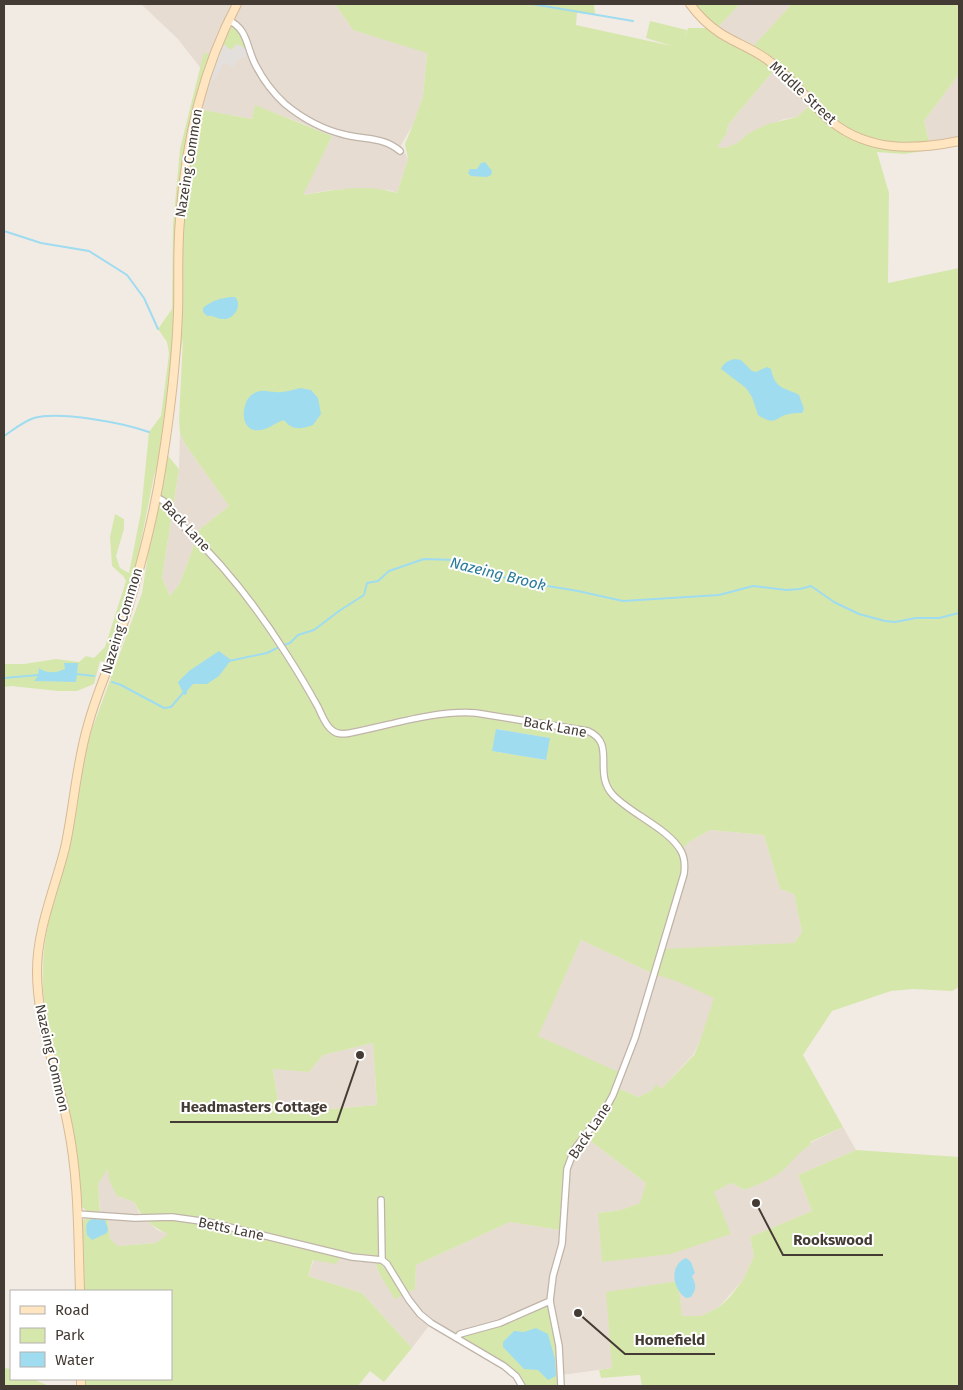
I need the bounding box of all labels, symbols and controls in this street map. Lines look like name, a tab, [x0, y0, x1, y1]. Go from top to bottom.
street label: Middle Street	[766, 58, 841, 129]
street label: Nazeing Common	[172, 107, 206, 219]
street label: Back Lane	[158, 497, 214, 555]
water label: Nazeing Brook	[448, 553, 548, 595]
street label: Nazeing Common	[98, 566, 146, 676]
street label: Back Lane	[522, 713, 588, 741]
street label: Nazeing Common	[31, 1002, 73, 1114]
callout: Headmasters Cottage	[170, 1092, 337, 1122]
text: Headmasters Cottage	[181, 1098, 327, 1116]
street label: Back Lane	[565, 1100, 615, 1162]
street label: Betts Lane	[197, 1214, 265, 1244]
callout: Rookswood	[783, 1225, 883, 1255]
text: Rookswood	[793, 1231, 873, 1249]
legend	[10, 1290, 172, 1380]
text: Road	[55, 1301, 90, 1319]
callout: Homefield	[625, 1324, 715, 1354]
text: Park	[55, 1326, 85, 1344]
text: Homefield	[635, 1331, 705, 1349]
text: Water	[55, 1351, 94, 1369]

